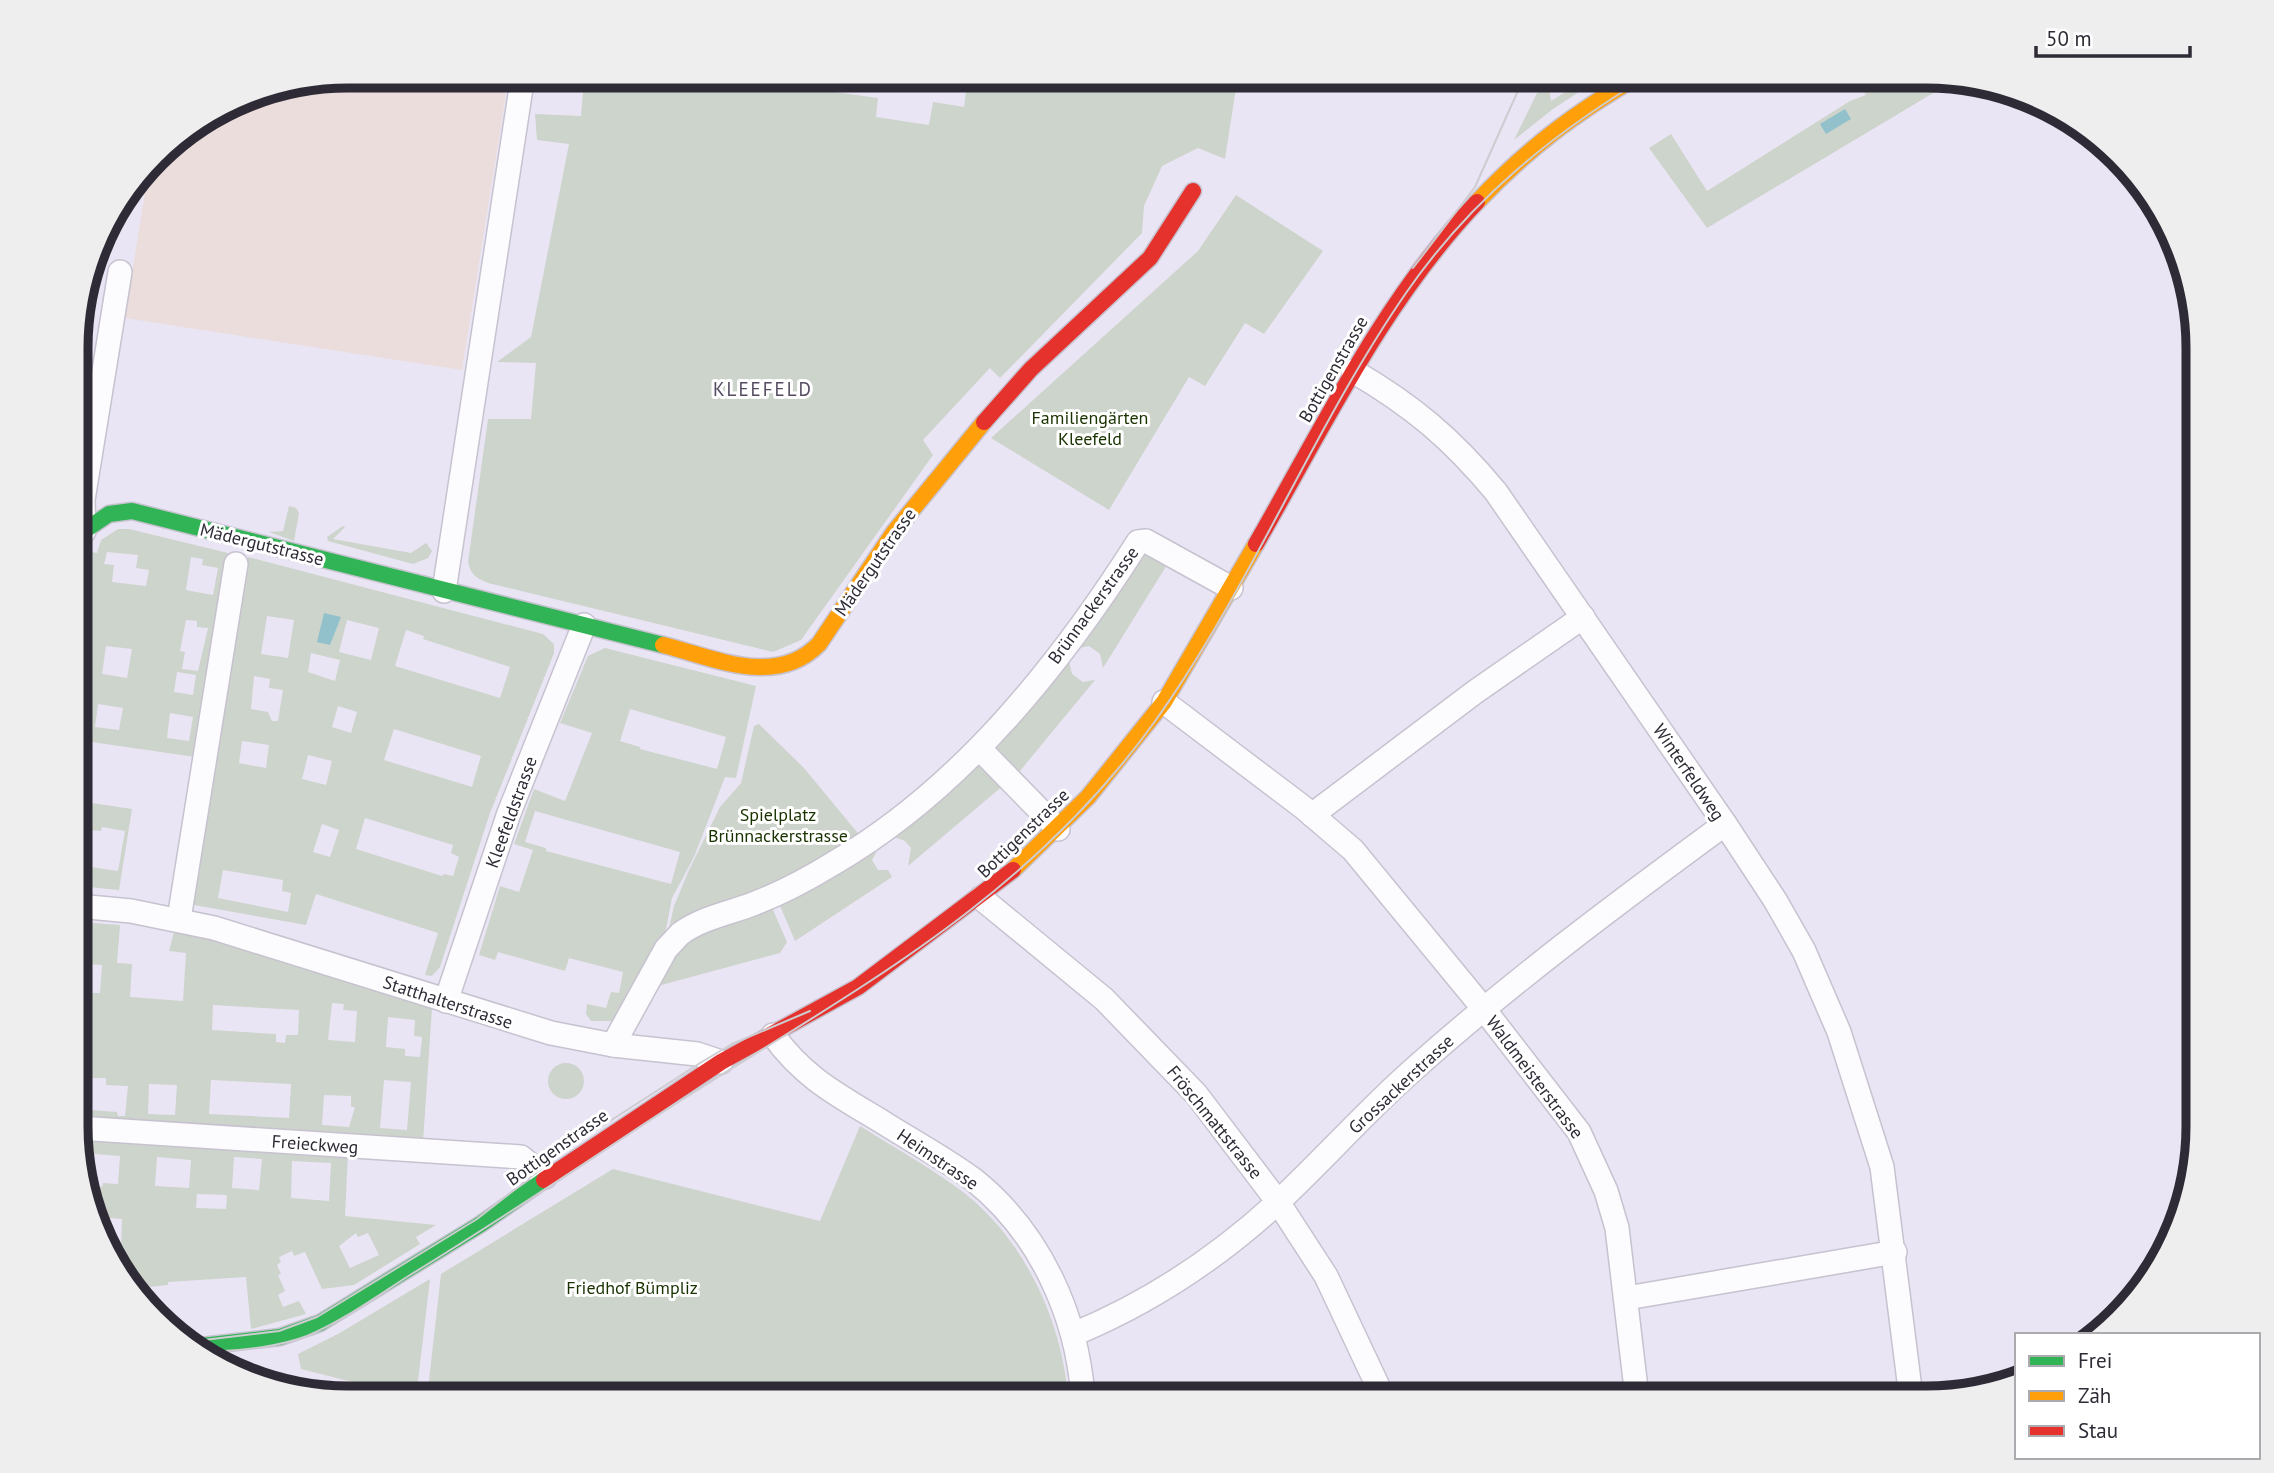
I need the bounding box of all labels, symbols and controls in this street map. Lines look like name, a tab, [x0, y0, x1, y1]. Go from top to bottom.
scale bar	[2036, 14, 2190, 58]
text: 50 m	[2046, 25, 2092, 52]
street label: Bottigenstrasse	[1293, 312, 1373, 426]
district label: KLEEFELD	[713, 377, 813, 401]
park label: Familiengärten Kleefeld	[1032, 406, 1148, 450]
street label: Mädergutstrasse	[829, 504, 921, 620]
street label: Mädergutstrasse	[198, 518, 326, 570]
street label: Brünnackerstrasse	[1043, 542, 1143, 668]
street label: Winterfeldweg	[1648, 719, 1730, 825]
street label: Kleefeldstrasse	[480, 753, 542, 871]
street label: Bottigenstrasse	[972, 783, 1074, 883]
park label: Spielplatz Brünnackerstrasse	[708, 803, 848, 847]
street label: Statthalterstrasse	[380, 970, 516, 1034]
street label: Waldmeisterstrasse	[1481, 1011, 1589, 1143]
street label: Grossackerstrasse	[1344, 1029, 1458, 1139]
street label: Fröschmattstrasse	[1162, 1061, 1268, 1183]
street label: Bottigenstrasse	[502, 1103, 612, 1191]
street label: Heimstrasse	[893, 1123, 983, 1195]
street label: Freieckweg	[271, 1130, 359, 1158]
park label: Friedhof Bümpliz	[566, 1276, 698, 1299]
legend	[2015, 1333, 2260, 1459]
text: Frei	[2078, 1347, 2112, 1374]
text: Zäh	[2078, 1382, 2111, 1409]
text: Stau	[2078, 1417, 2118, 1444]

